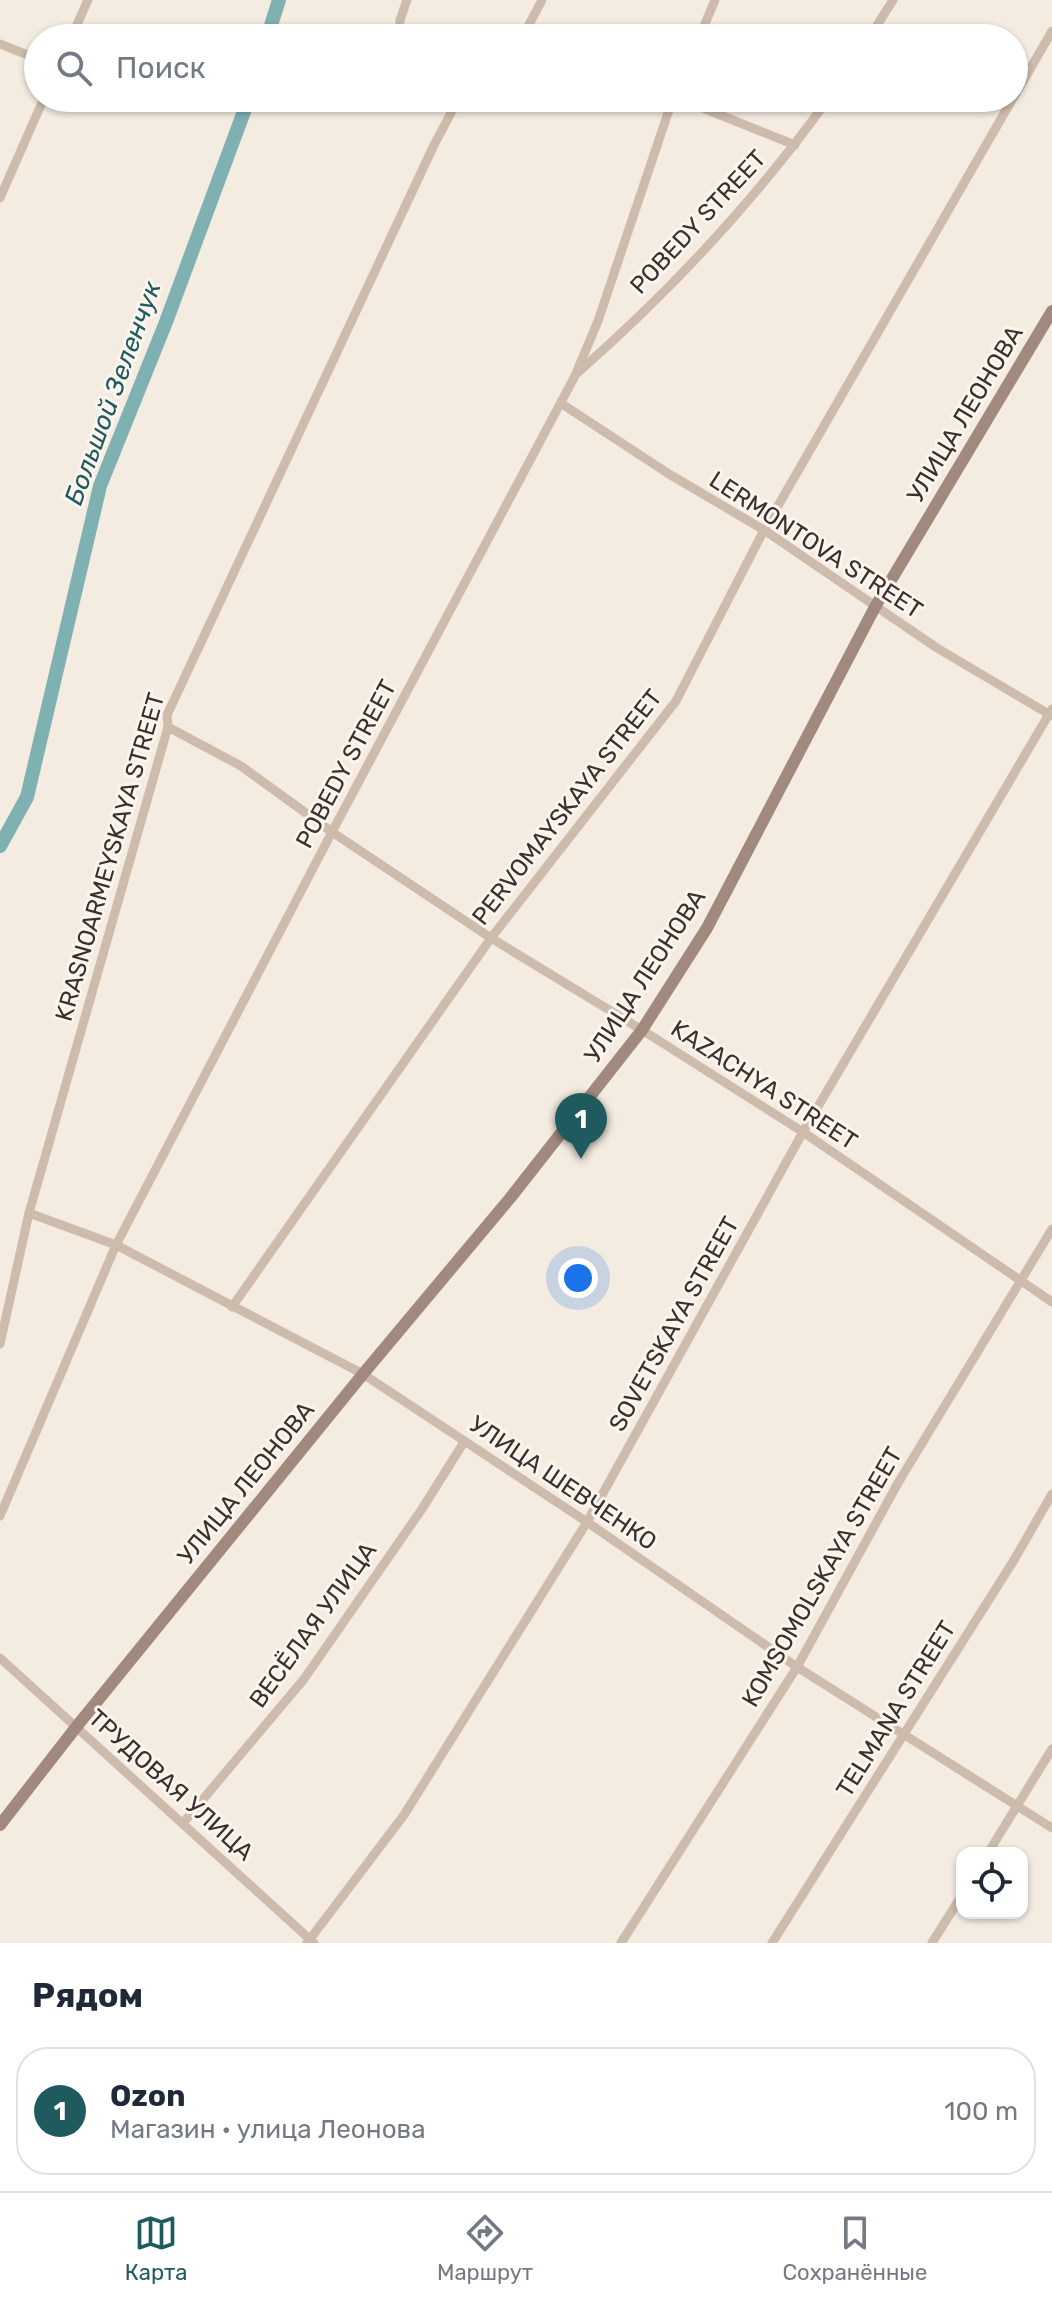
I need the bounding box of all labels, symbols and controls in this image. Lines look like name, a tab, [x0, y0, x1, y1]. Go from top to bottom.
search box	[24, 24, 1028, 112]
icon: search	[52, 46, 96, 90]
text: Поиск	[116, 50, 206, 86]
street label: POBEDY STREET	[624, 144, 772, 300]
water label: Большой Зеленчук	[58, 277, 168, 509]
street label: УЛИЦА ЛЕОНОВА	[901, 321, 1029, 507]
street label: LERMONTOVA STREET	[704, 466, 928, 624]
street label: POBEDY STREET	[290, 675, 402, 853]
street label: PERVOMAYSKAYA STREET	[466, 684, 668, 930]
street label: KRASNOARMEYSKAYA STREET	[50, 690, 170, 1024]
street label: УЛИЦА ЛЕОНОВА	[579, 884, 711, 1068]
street label: KAZACHYA STREET	[666, 1014, 862, 1156]
pin: 1	[555, 1093, 607, 1159]
street label: SOVETSKAYA STREET	[603, 1212, 745, 1436]
your location	[558, 1258, 598, 1298]
street label: УЛИЦА ЛЕОНОВА	[172, 1396, 320, 1570]
street label: УЛИЦА ШЕВЧЕНКО	[464, 1410, 662, 1556]
street label: KOMSOMOLSKAYA STREET	[736, 1442, 908, 1712]
street label: ВЕСЁЛАЯ УЛИЦА	[244, 1537, 382, 1713]
street label: TELMANA STREET	[830, 1616, 962, 1802]
street label: ТРУДОВАЯ УЛИЦА	[83, 1704, 259, 1866]
map controls	[956, 1847, 1028, 1919]
button: locate	[956, 1847, 1028, 1919]
text: Рядом	[32, 1975, 143, 2016]
text: Ozon	[110, 2078, 185, 2114]
text: 1	[54, 2096, 66, 2127]
text: 100 m	[944, 2096, 1018, 2127]
text: Магазин · улица Леонова	[110, 2114, 426, 2145]
tab: Карта	[125, 2211, 187, 2286]
tab: Маршрут	[437, 2211, 533, 2286]
tab: Сохранённые	[782, 2211, 927, 2286]

